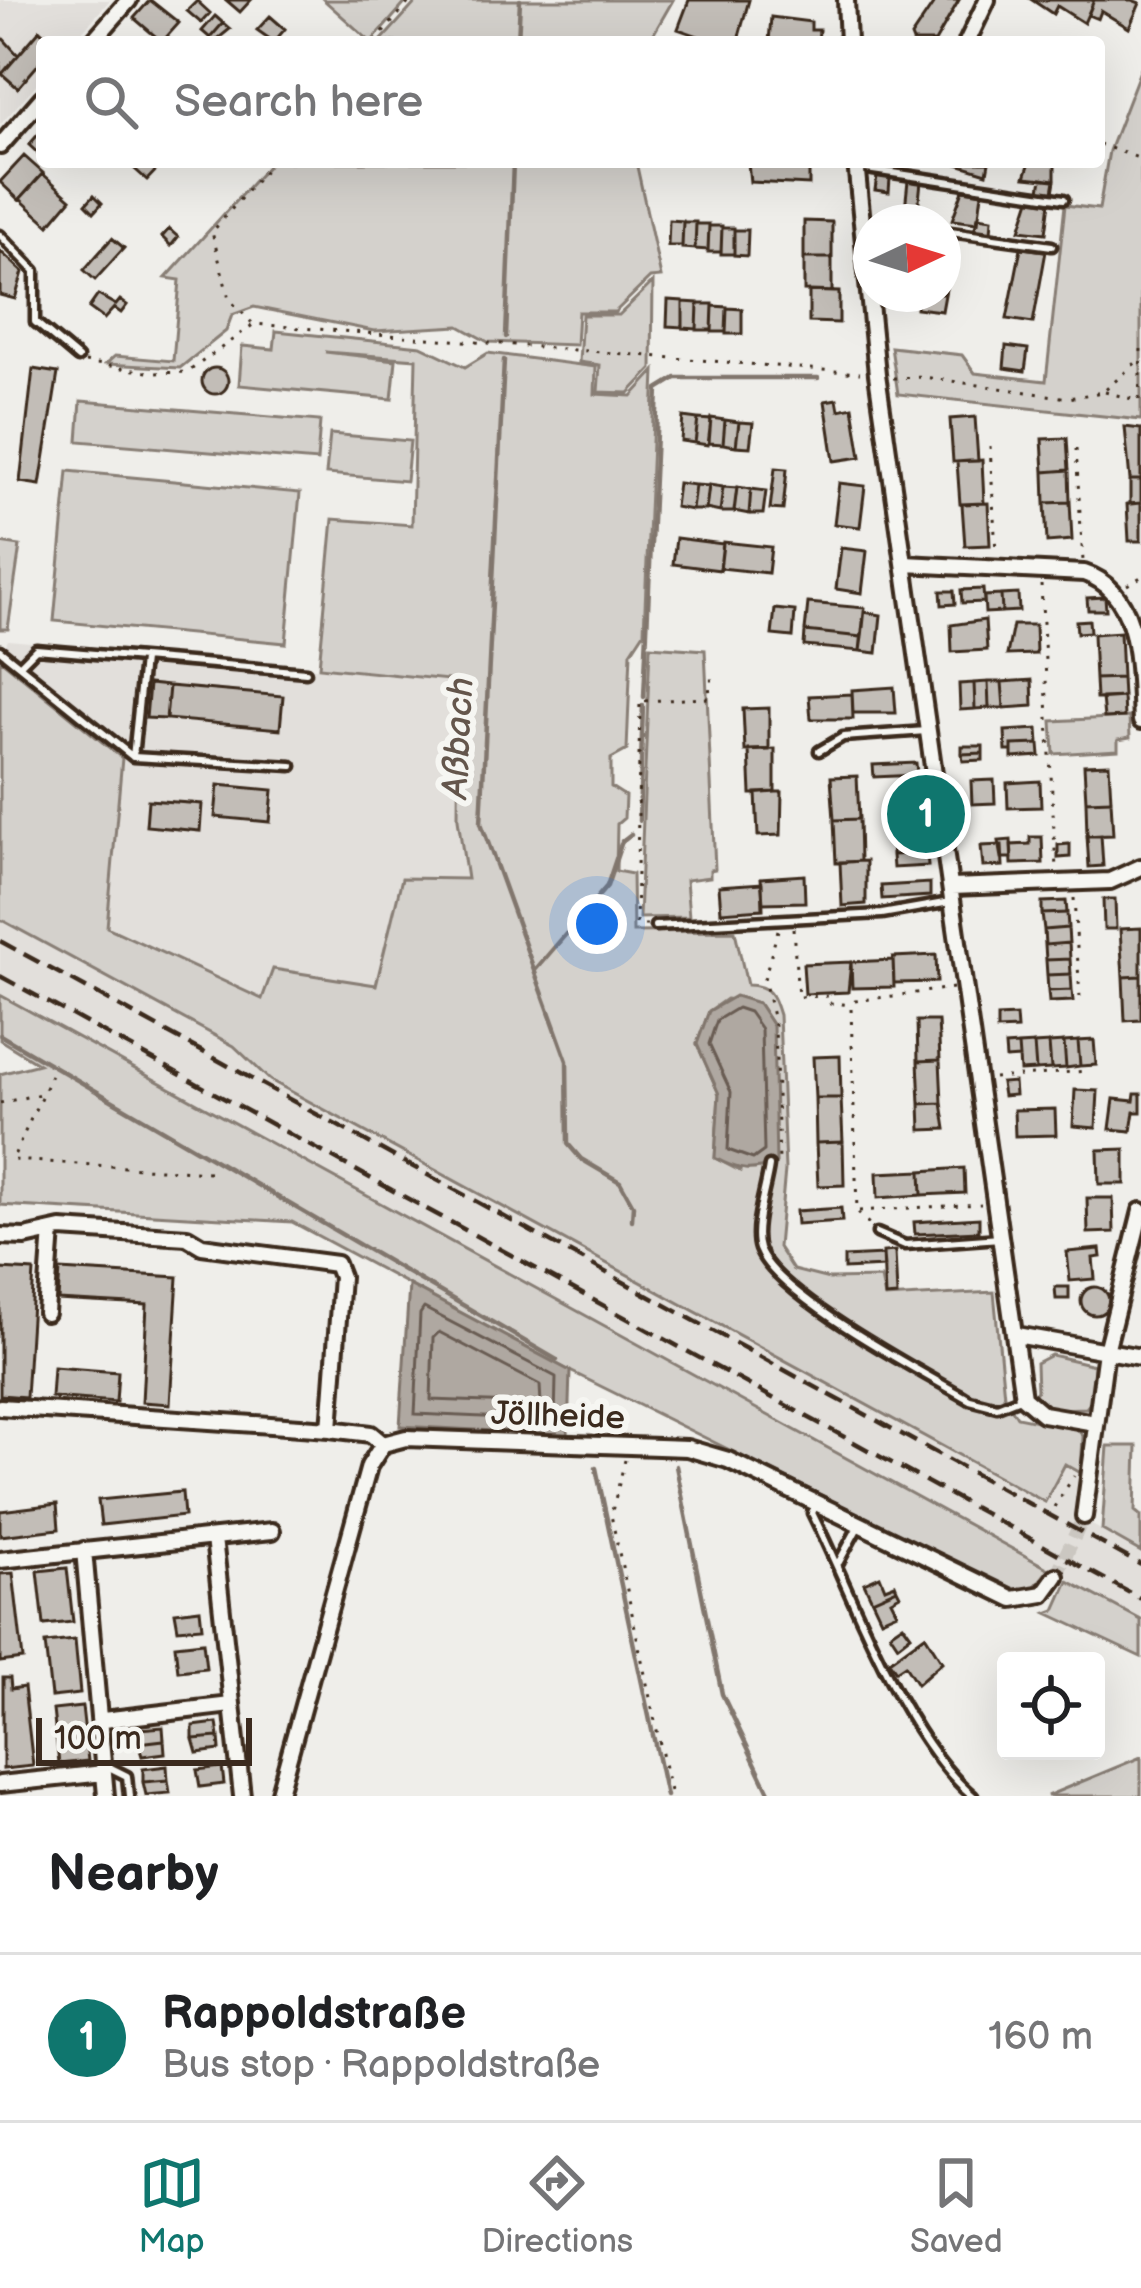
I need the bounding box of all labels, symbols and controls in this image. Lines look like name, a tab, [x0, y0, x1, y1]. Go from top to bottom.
search box	[36, 36, 1105, 168]
icon: search	[78, 69, 144, 135]
text: Search here	[174, 75, 423, 130]
north arrow	[853, 204, 961, 312]
water label: Aßbach	[434, 676, 484, 802]
pin: 1	[887, 769, 965, 859]
your location	[567, 894, 627, 954]
street label: Jöllheide	[490, 1394, 626, 1438]
map controls	[997, 1652, 1105, 1760]
button: locate	[997, 1652, 1105, 1760]
scale bar	[36, 1712, 252, 1765]
text: 100 m	[54, 1719, 142, 1759]
text: Nearby	[48, 1844, 219, 1905]
text: Rappoldstraße	[162, 1987, 466, 2042]
text: 1	[79, 2014, 95, 2061]
text: 160 m	[988, 2014, 1093, 2061]
text: Bus stop · Rappoldstraße	[162, 2042, 600, 2089]
tab: Map	[138, 2150, 205, 2262]
tab: Directions	[481, 2150, 633, 2262]
tab: Saved	[910, 2150, 1003, 2262]

